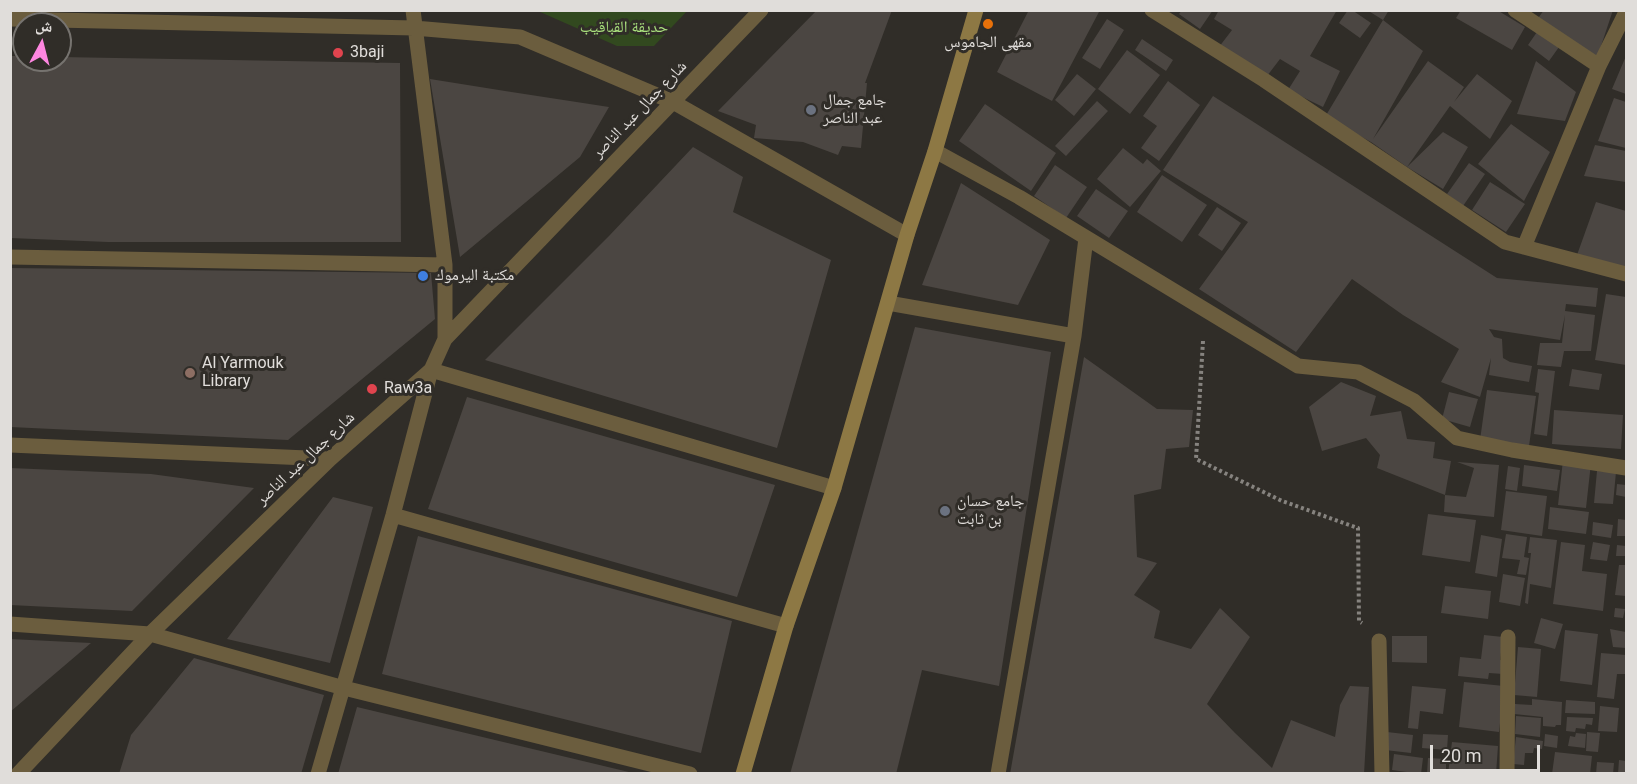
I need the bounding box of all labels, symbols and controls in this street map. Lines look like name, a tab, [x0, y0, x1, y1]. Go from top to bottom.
north arrow	[12, 12, 72, 72]
text: ش	[34, 15, 54, 36]
marker: مقهى الجاموس	[981, 17, 995, 31]
park label: حديقة القباقيب	[580, 18, 668, 38]
place label: مقهى الجاموس	[944, 33, 1032, 53]
place label: 3baji	[350, 43, 384, 63]
marker: 3baji	[331, 46, 345, 60]
street label: شارع جمال عبد الناصر	[589, 57, 691, 163]
place label: جامع جمال عبد الناصر	[823, 91, 886, 129]
marker: جامع جمال عبد الناصر	[804, 103, 818, 117]
place label: مكتبة اليرموك	[435, 266, 514, 286]
marker: مكتبة اليرموك	[416, 269, 430, 283]
place label: Al Yarmouk Library	[202, 354, 284, 392]
marker: Al Yarmouk Library	[183, 366, 197, 380]
place label: Raw3a	[384, 379, 432, 399]
marker: Raw3a	[365, 382, 379, 396]
street label: شارع جمال عبد الناصر	[253, 408, 359, 510]
place label: جامع حسان بن ثابت	[957, 492, 1024, 530]
marker: جامع حسان بن ثابت	[938, 504, 952, 518]
scale bar	[1433, 733, 1542, 771]
text: 20 m	[1441, 745, 1481, 766]

